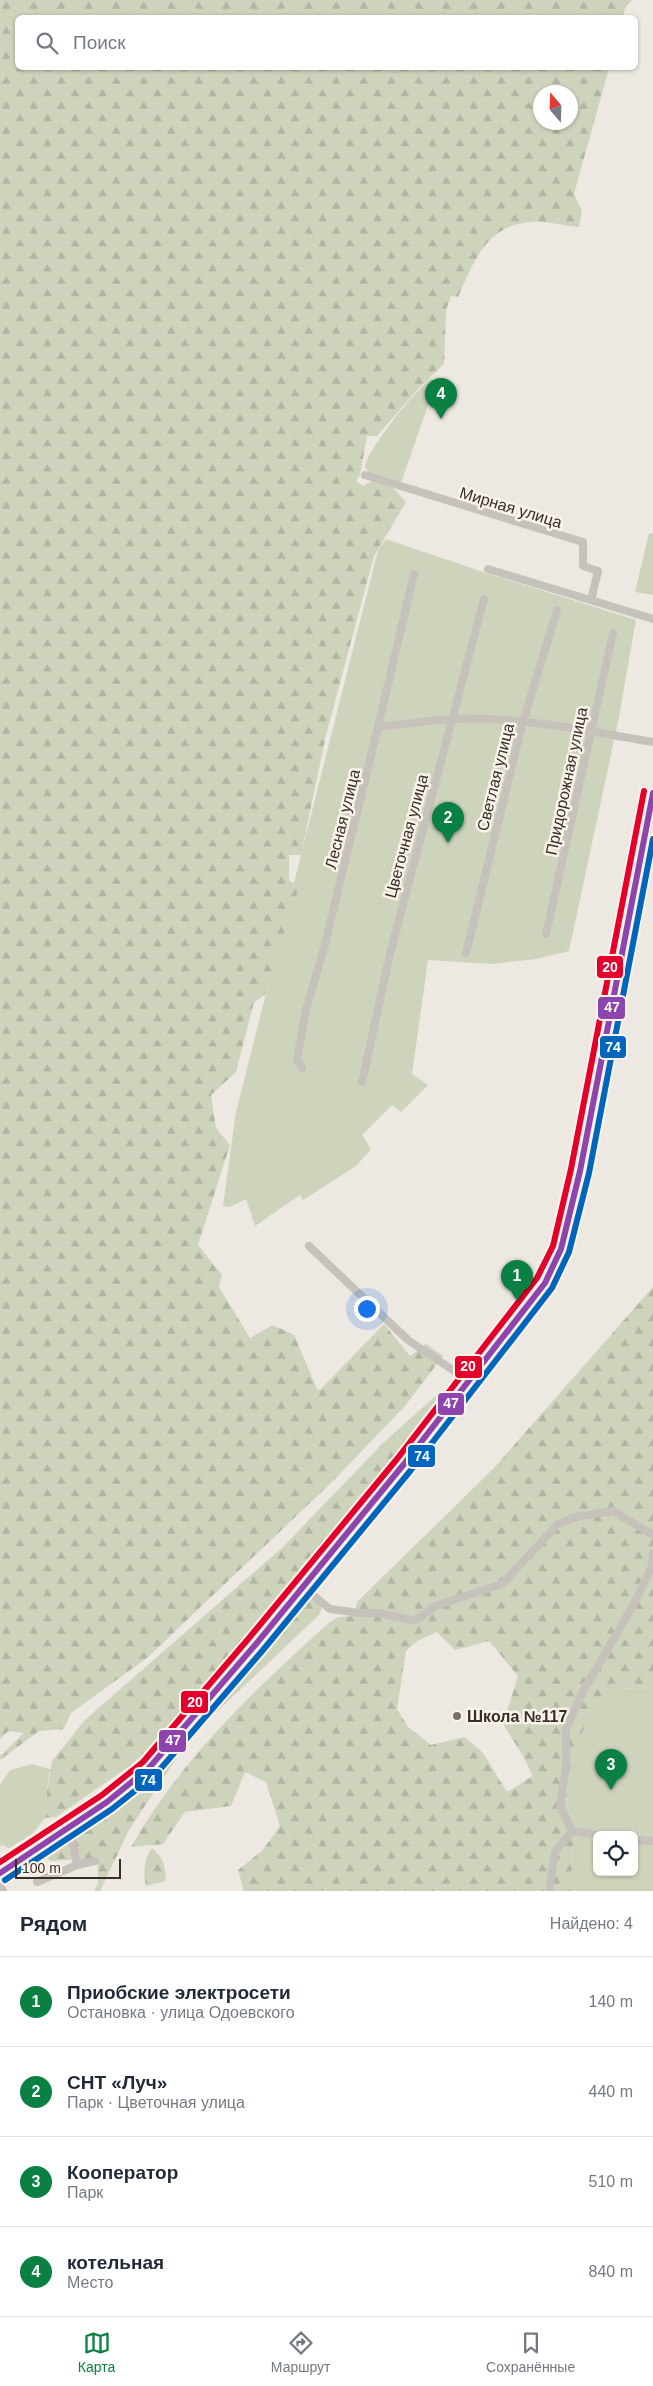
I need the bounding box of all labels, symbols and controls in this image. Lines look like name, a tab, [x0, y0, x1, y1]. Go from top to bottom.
search box	[15, 15, 638, 70]
icon: search	[33, 29, 61, 57]
text: Поиск	[73, 32, 126, 53]
north arrow	[533, 85, 578, 130]
pin: 4	[425, 378, 457, 419]
street label: Мирная улица	[458, 484, 564, 531]
street label: Придорожная улица	[543, 706, 590, 857]
street label: Светлая улица	[474, 721, 517, 833]
street label: Лесная улица	[322, 767, 363, 871]
street label: Цветочная улица	[382, 772, 431, 900]
pin: 2	[432, 802, 464, 843]
line badge: 20	[596, 955, 624, 979]
text: 20	[602, 959, 618, 975]
line badge: 47	[597, 996, 626, 1020]
text: 47	[604, 999, 620, 1015]
line badge: 74	[599, 1035, 627, 1059]
text: 74	[605, 1039, 621, 1055]
pin: 1	[501, 1260, 533, 1301]
your location	[354, 1296, 380, 1322]
line badge: 20	[454, 1355, 483, 1379]
text: 20	[460, 1358, 476, 1374]
line badge: 47	[437, 1392, 465, 1416]
text: 47	[443, 1395, 459, 1411]
line badge: 74	[407, 1444, 436, 1468]
text: 74	[414, 1448, 430, 1464]
line badge: 20	[180, 1690, 209, 1714]
text: 20	[187, 1694, 203, 1710]
place label: Школа №117	[467, 1708, 568, 1725]
marker: Школа №117	[451, 1710, 463, 1722]
line badge: 47	[158, 1729, 187, 1753]
text: 47	[165, 1732, 181, 1748]
pin: 3	[595, 1749, 627, 1790]
line badge: 74	[134, 1768, 163, 1792]
text: 74	[140, 1772, 156, 1788]
map controls	[593, 1831, 638, 1876]
button: locate	[593, 1831, 638, 1876]
scale bar	[15, 1856, 121, 1879]
text: 100 m	[22, 1860, 61, 1876]
text: Рядом	[20, 1912, 87, 1935]
text: Найдено: 4	[550, 1915, 633, 1932]
text: Приобские электросети	[67, 1982, 291, 2003]
text: 1	[32, 1993, 40, 2010]
text: 140 m	[589, 1993, 633, 2010]
text: Остановка · улица Одоевского	[67, 2004, 295, 2021]
text: СНТ «Луч»	[67, 2072, 167, 2093]
text: 2	[32, 2083, 40, 2100]
text: 440 m	[589, 2083, 633, 2100]
text: Парк · Цветочная улица	[67, 2094, 245, 2111]
text: Кооператор	[67, 2162, 178, 2183]
text: 3	[32, 2173, 40, 2190]
text: 510 m	[589, 2173, 633, 2190]
text: Парк	[67, 2184, 103, 2201]
text: котельная	[67, 2252, 164, 2273]
text: 4	[32, 2263, 40, 2280]
text: 840 m	[589, 2263, 633, 2280]
text: Место	[67, 2274, 113, 2291]
tab: Карта	[78, 2329, 115, 2375]
tab: Маршрут	[271, 2329, 330, 2375]
tab: Сохранённые	[486, 2329, 575, 2375]

